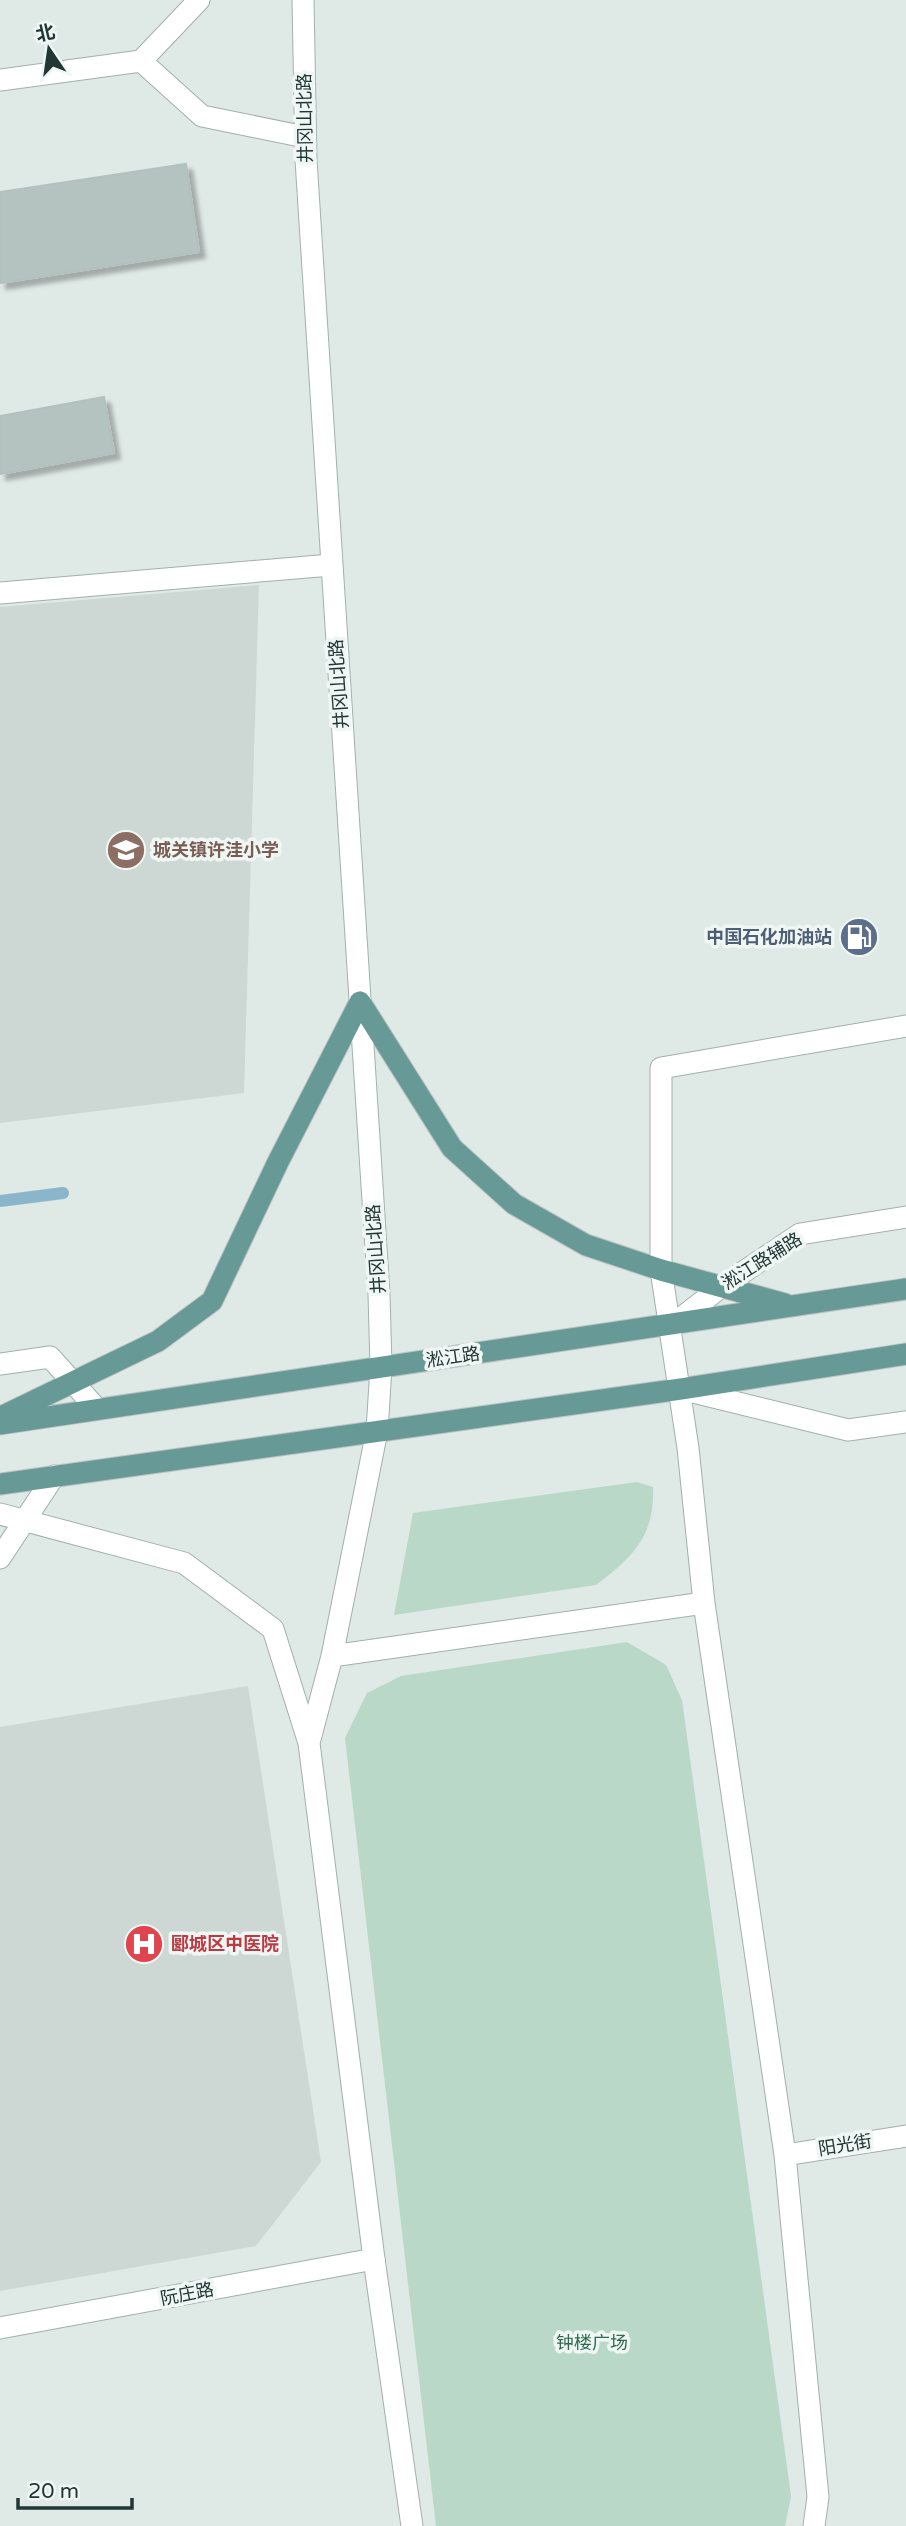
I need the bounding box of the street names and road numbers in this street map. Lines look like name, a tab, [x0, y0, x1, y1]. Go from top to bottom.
street label: 井冈山北路	[293, 73, 317, 163]
street label: 井冈山北路	[325, 638, 353, 730]
street label: 井冈山北路	[362, 1203, 390, 1295]
street label: 淞江路辅路	[718, 1228, 806, 1294]
street label: 淞江路	[425, 1342, 481, 1372]
street label: 阳光街	[817, 2130, 873, 2160]
street label: 阮庄路	[158, 2278, 216, 2310]

